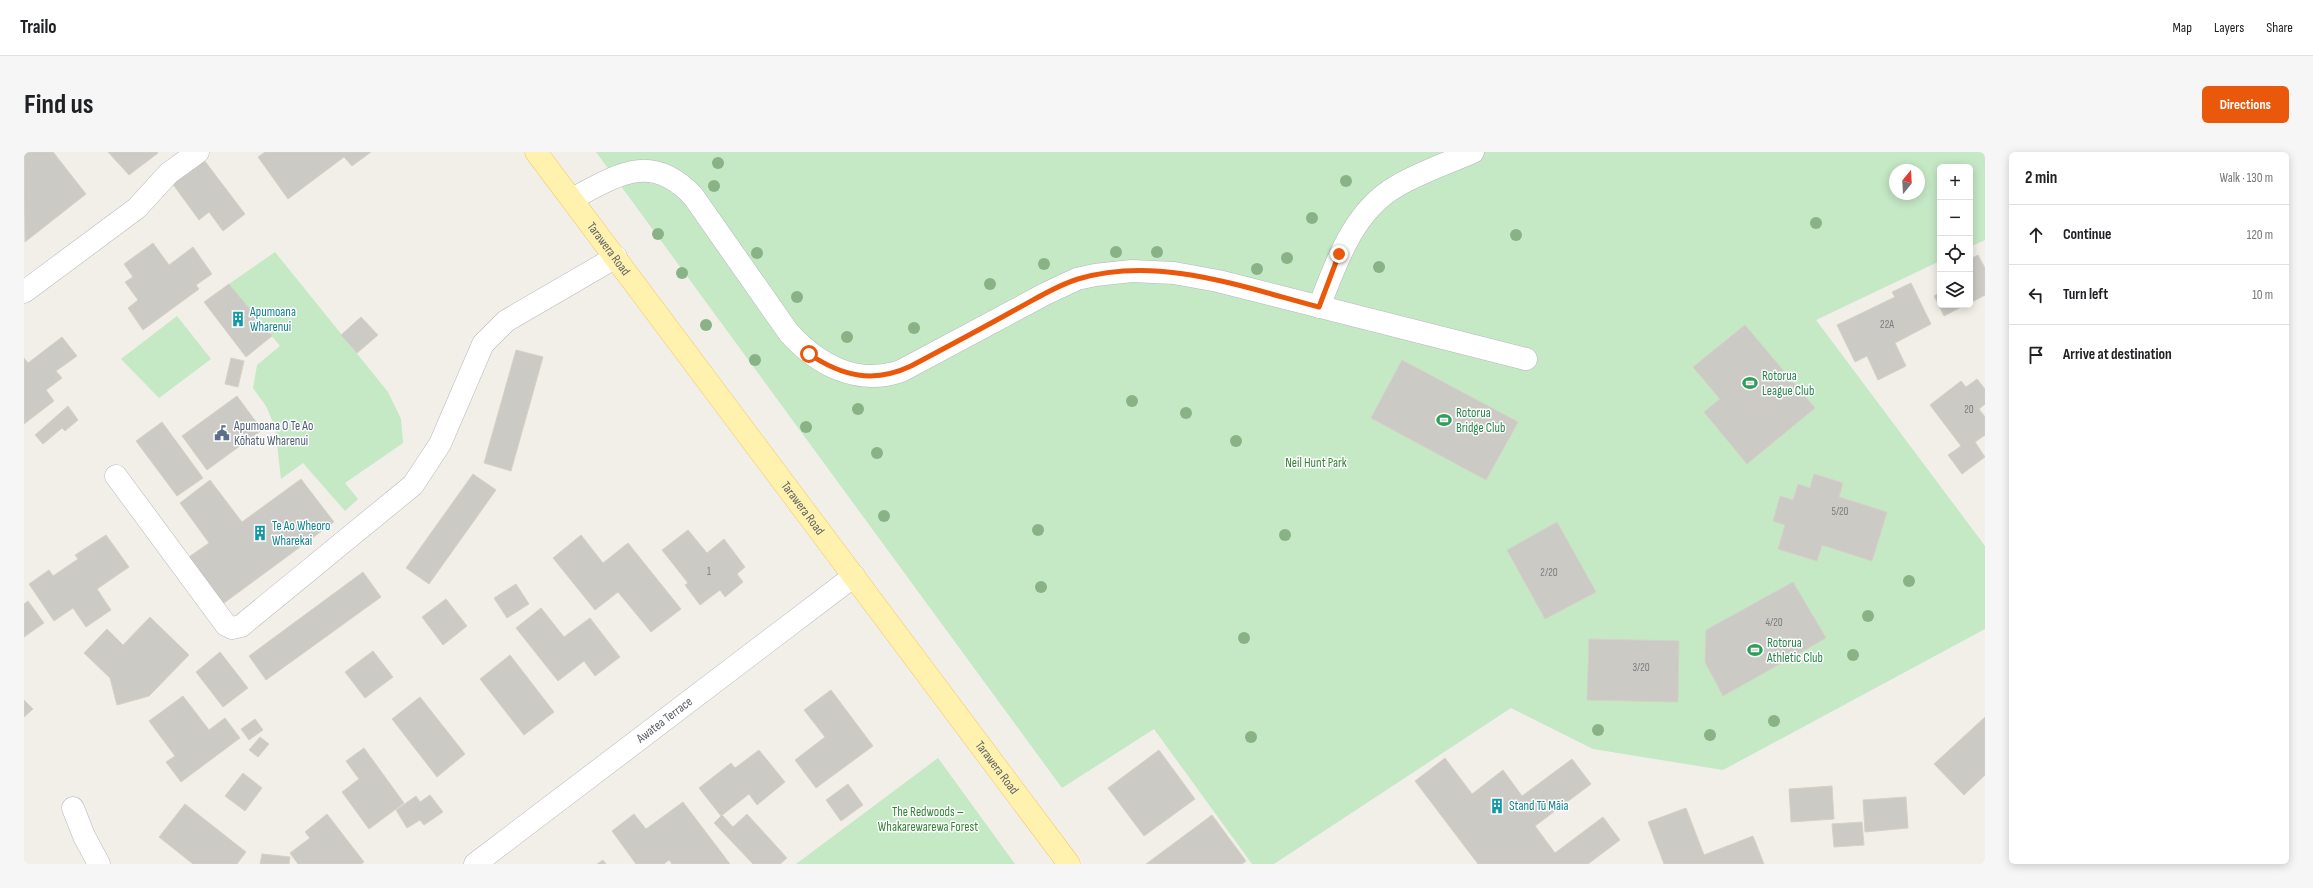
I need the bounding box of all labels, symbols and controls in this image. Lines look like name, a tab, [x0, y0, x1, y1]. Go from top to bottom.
text: Trailo	[20, 16, 57, 39]
text: Map	[2172, 19, 2192, 36]
text: Layers	[2214, 19, 2244, 36]
text: Share	[2266, 19, 2293, 36]
button: Directions	[2202, 86, 2289, 123]
text: Find us	[24, 88, 93, 121]
north arrow	[1889, 164, 1925, 200]
map controls	[1937, 164, 1973, 308]
button: +	[1937, 164, 1973, 200]
text: 2 min	[2025, 168, 2057, 188]
text: Walk · 130 m	[2220, 170, 2273, 186]
button: −	[1937, 200, 1973, 236]
street label: Tarawera Road	[583, 219, 634, 279]
icon: ahead	[2025, 224, 2047, 246]
text: Continue	[2063, 225, 2112, 244]
text: 120 m	[2247, 227, 2273, 243]
button: locate	[1937, 236, 1973, 272]
route end	[1330, 245, 1348, 263]
button: layers	[1937, 272, 1973, 308]
icon: left	[2025, 284, 2047, 306]
text: Turn left	[2063, 285, 2108, 304]
text: 10 m	[2252, 287, 2273, 303]
place label: Apumoana Wharenui	[249, 304, 296, 335]
building icon: Apumoana Wharenui	[229, 310, 247, 328]
house number: 22A	[1880, 318, 1894, 331]
icon: arrive	[2025, 344, 2047, 366]
route start	[800, 345, 818, 363]
text: Arrive at destination	[2063, 345, 2172, 364]
place label: Rotorua League Club	[1762, 368, 1814, 399]
sports icon: Rotorua League Club	[1741, 374, 1759, 392]
house number: 20	[1964, 403, 1974, 416]
place label: Rotorua Bridge Club	[1456, 405, 1505, 436]
sports icon: Rotorua Bridge Club	[1435, 411, 1453, 429]
place label: Apumoana O Te Ao Kōhatu Wharenui	[233, 418, 313, 449]
public building icon: Apumoana O Te Ao Kōhatu Wharenui	[213, 424, 231, 442]
park label: Neil Hunt Park	[1285, 455, 1347, 471]
street label: Tarawera Road	[777, 478, 828, 538]
house number: 5/20	[1831, 505, 1849, 518]
place label: Te Ao Wheoro Wharekai	[272, 518, 331, 549]
building icon: Te Ao Wheoro Wharekai	[251, 524, 269, 542]
house number: 1	[707, 565, 711, 578]
house number: 2/20	[1540, 566, 1558, 579]
house number: 4/20	[1765, 616, 1783, 629]
place label: Rotorua Athletic Club	[1766, 635, 1823, 666]
sports icon: Rotorua Athletic Club	[1746, 641, 1764, 659]
house number: 3/20	[1632, 661, 1650, 674]
street label: Awatea Terrace	[633, 694, 696, 747]
street label: Tarawera Road	[972, 738, 1022, 798]
building icon: Stand Tū Māia	[1488, 797, 1506, 815]
place label: Stand Tū Māia	[1509, 798, 1569, 814]
park label: The Redwoods – Whakarewarewa Forest	[878, 804, 978, 835]

